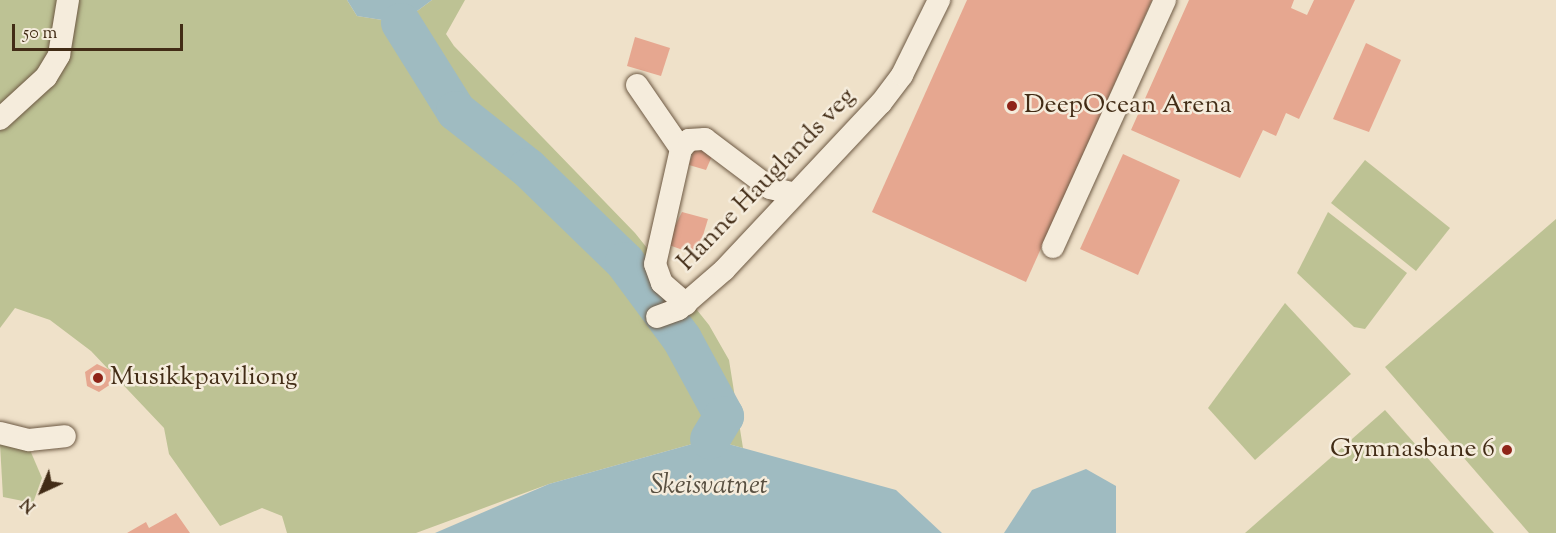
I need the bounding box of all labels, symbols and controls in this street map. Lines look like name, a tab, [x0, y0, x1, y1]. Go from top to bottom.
scale bar	[15, 12, 186, 50]
text: 50 m	[23, 21, 57, 47]
street label: Hanne Hauglands veg	[671, 82, 863, 278]
place label: DeepOcean Arena	[1024, 90, 1232, 122]
marker: DeepOcean Arena	[1005, 99, 1019, 113]
place label: Musikkpaviliong	[110, 362, 298, 394]
marker: Musikkpaviliong	[91, 371, 105, 385]
place label: Gymnasbane 6	[1330, 434, 1495, 466]
marker: Gymnasbane 6	[1500, 443, 1514, 457]
north arrow	[12, 461, 72, 521]
water label: Skeisvatnet	[650, 471, 768, 503]
text: N	[17, 492, 42, 517]

